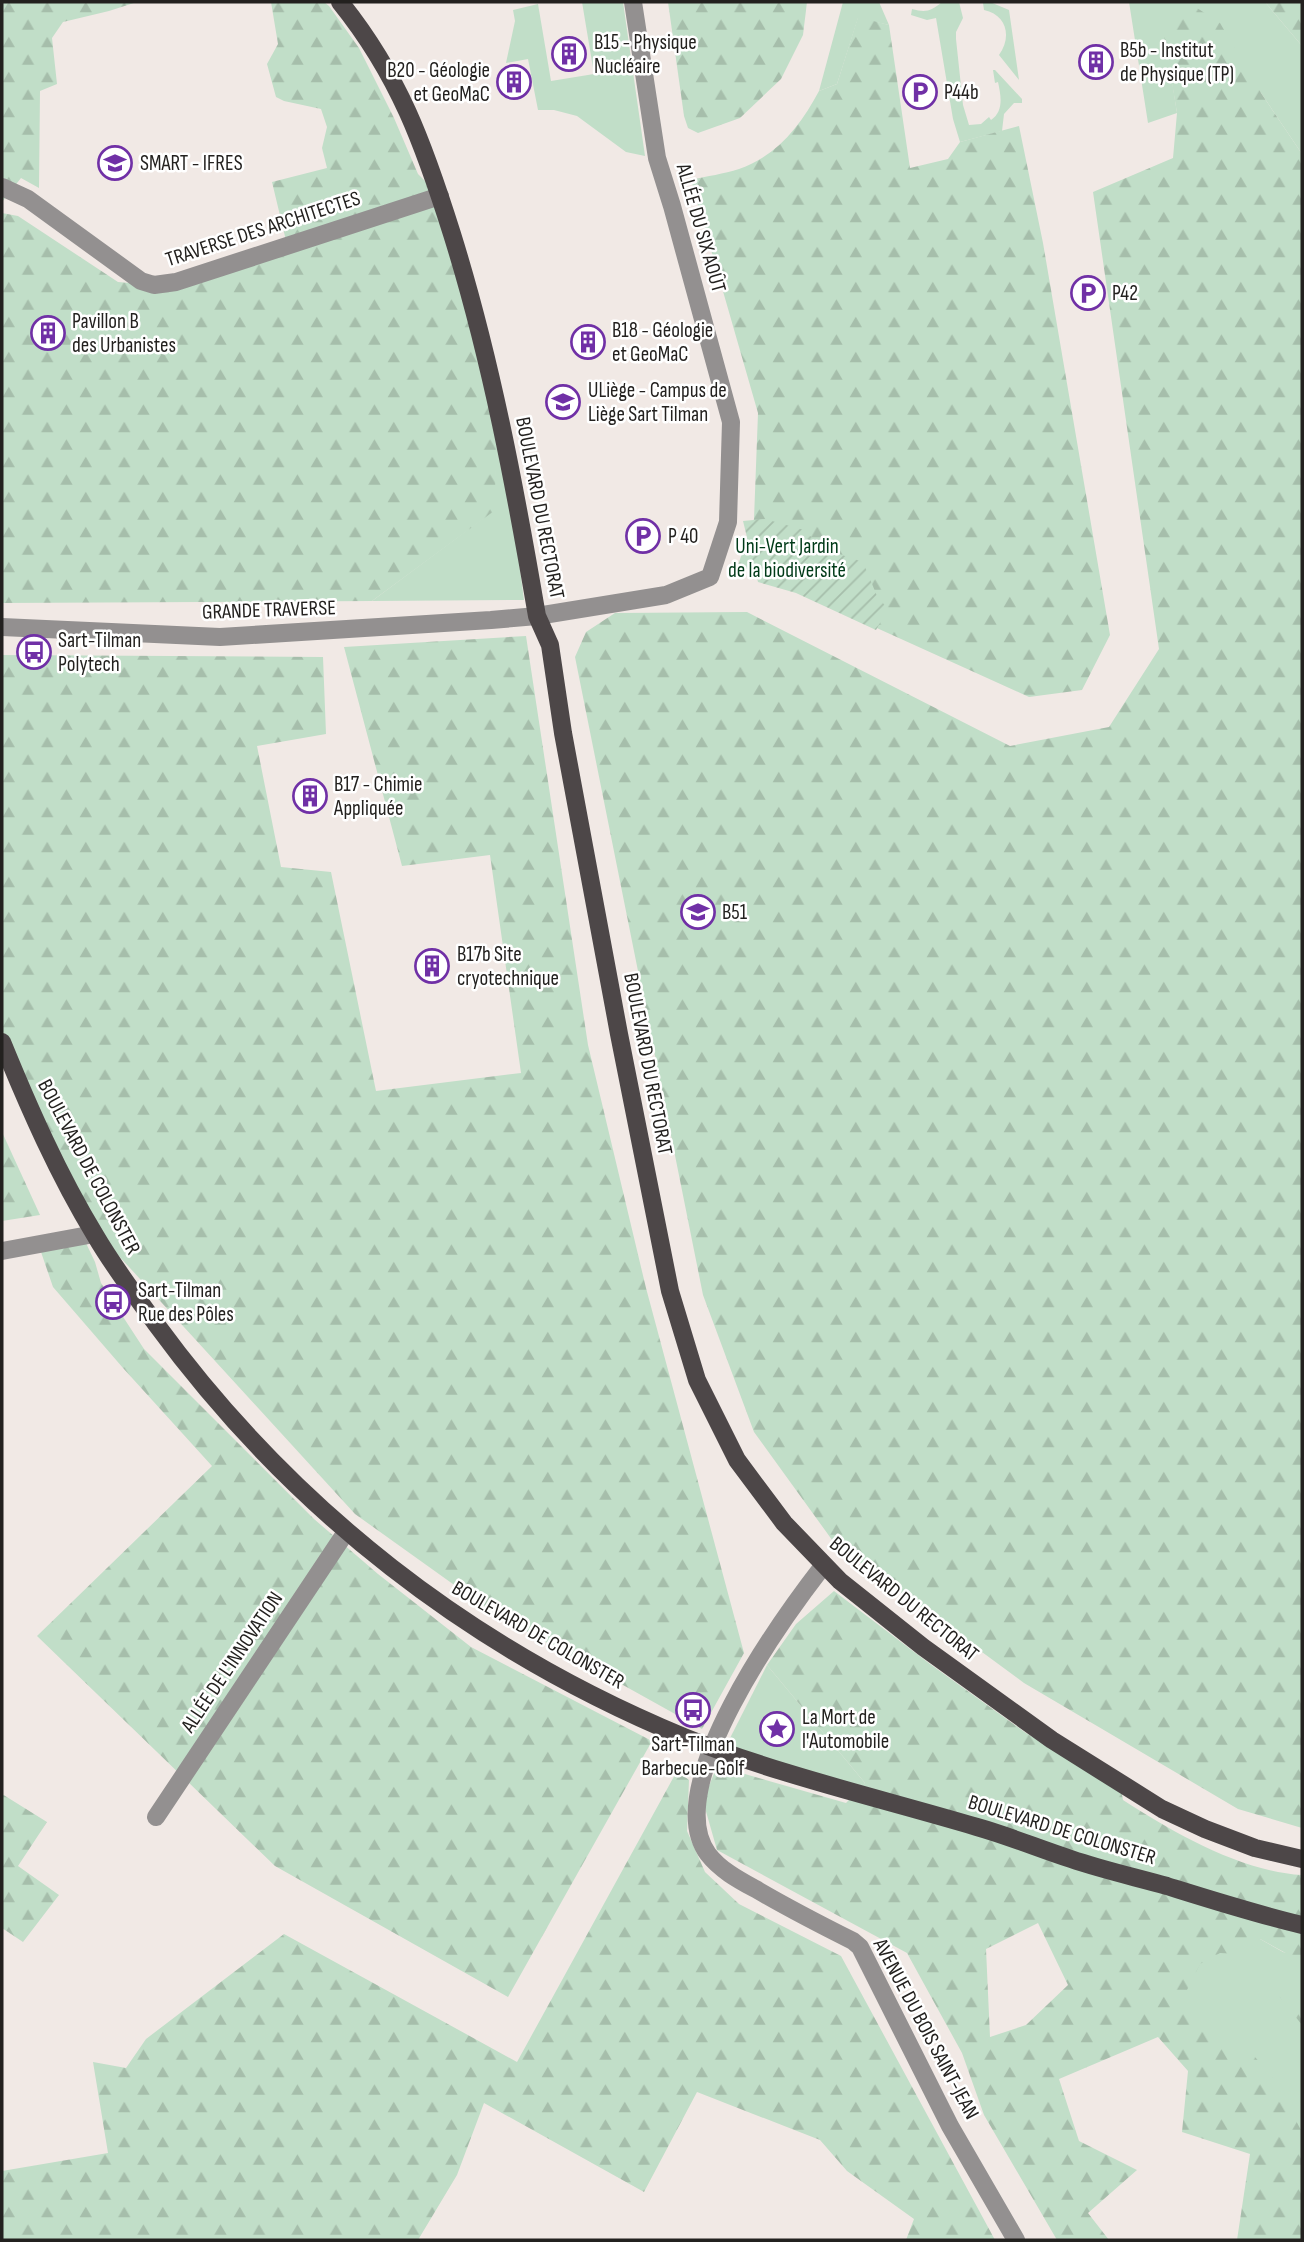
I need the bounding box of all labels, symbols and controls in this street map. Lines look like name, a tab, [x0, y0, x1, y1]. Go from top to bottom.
place label: B15 - Physique Nucléaire	[594, 30, 697, 79]
building icon: B15 - Physique Nucléaire	[550, 35, 588, 73]
place label: B5b - Institut de Physique (TP)	[1120, 38, 1234, 87]
building icon: B5b - Institut de Physique (TP)	[1077, 43, 1115, 81]
place label: B20 - Géologie et GeoMaC	[387, 58, 490, 107]
building icon: B20 - Géologie et GeoMaC	[495, 63, 533, 101]
parking icon: P44b	[901, 73, 939, 111]
place label: P44b	[944, 80, 979, 105]
school or university icon: SMART - IFRES	[96, 144, 134, 182]
place label: SMART - IFRES	[140, 151, 243, 176]
street label: ALLÉE DU SIX AOÛT	[670, 160, 731, 296]
street label: TRAVERSE DES ARCHITECTES	[162, 186, 364, 272]
parking icon: P42	[1069, 274, 1107, 312]
place label: P42	[1112, 281, 1138, 306]
place label: Pavillon B des Urbanistes	[72, 309, 176, 358]
building icon: Pavillon B des Urbanistes	[29, 314, 67, 352]
place label: B18 - Géologie et GeoMaC	[612, 318, 713, 367]
building icon: B18 - Géologie et GeoMaC	[569, 323, 607, 361]
place label: ULiège - Campus de Liège Sart Tilman	[588, 378, 727, 427]
school or university icon: ULiège - Campus de Liège Sart Tilman	[544, 383, 582, 421]
street label: BOULEVARD DU RECTORAT	[510, 415, 570, 601]
parking icon: P 40	[624, 517, 662, 555]
place label: P 40	[668, 524, 698, 549]
park label: Uni-Vert Jardin de la biodiversité	[728, 534, 846, 583]
street label: GRANDE TRAVERSE	[202, 595, 336, 625]
place label: Sart-Tilman Polytech	[58, 628, 141, 677]
bus stop icon: Sart-Tilman Polytech	[15, 633, 53, 671]
place label: B17 - Chimie Appliquée	[333, 772, 422, 821]
building icon: B17 - Chimie Appliquée	[291, 777, 329, 815]
school or university icon: B51	[679, 893, 717, 931]
place label: B51	[722, 900, 748, 925]
place label: B17b Site cryotechnique	[457, 942, 559, 991]
building icon: B17b Site cryotechnique	[413, 947, 451, 985]
street label: BOULEVARD DU RECTORAT	[618, 971, 678, 1157]
street label: BOULEVARD DE COLONSTER	[32, 1075, 146, 1259]
place label: Sart-Tilman Rue des Pôles	[138, 1278, 234, 1327]
bus stop icon: Sart-Tilman Rue des Pôles	[94, 1283, 132, 1321]
street label: BOULEVARD DU RECTORAT	[824, 1531, 984, 1667]
street label: BOULEVARD DE COLONSTER	[447, 1576, 629, 1695]
street label: ALLÉE DE L'INNOVATION	[175, 1587, 288, 1738]
bus stop icon: Sart-Tilman Barbecue-Golf	[674, 1691, 712, 1729]
place label: La Mort de l'Automobile	[802, 1705, 889, 1754]
place icon: La Mort de l'Automobile	[758, 1710, 796, 1748]
place label: Sart-Tilman Barbecue-Golf	[641, 1732, 746, 1781]
street label: BOULEVARD DE COLONSTER	[965, 1790, 1159, 1870]
street label: AVENUE DU BOIS SAINT-JEAN	[867, 1934, 984, 2124]

